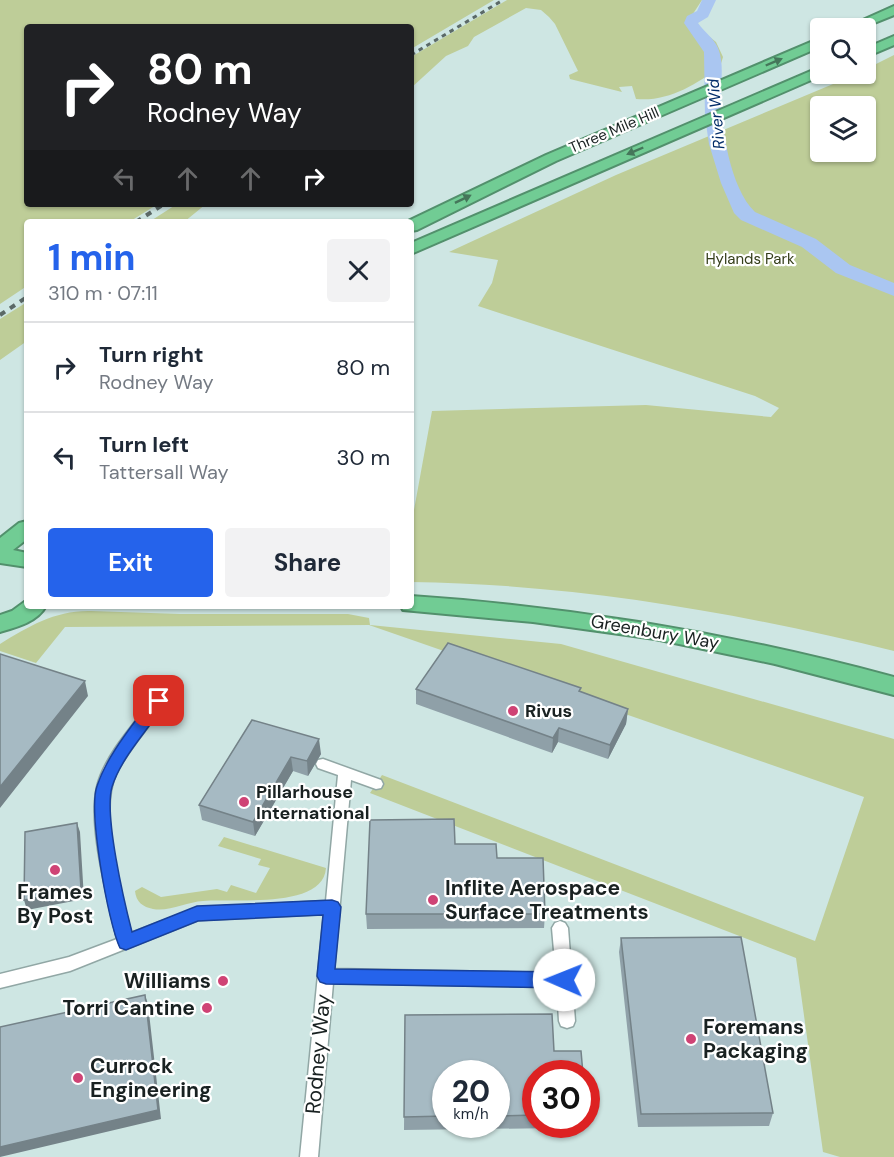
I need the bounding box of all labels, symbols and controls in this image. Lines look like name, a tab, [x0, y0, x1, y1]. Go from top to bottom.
map controls	[810, 18, 876, 162]
button: search	[810, 18, 876, 84]
text: 80 m	[147, 42, 253, 97]
icon: right	[48, 48, 126, 126]
one-way arrow	[765, 57, 783, 67]
water label: River Wid	[702, 77, 730, 150]
text: Rodney Way	[147, 95, 302, 130]
button: layers	[810, 96, 876, 162]
street label: Three Mile Hill	[566, 102, 662, 158]
one-way arrow	[627, 146, 644, 155]
icon: left	[108, 162, 141, 195]
icon: ahead	[171, 162, 204, 195]
icon: ahead	[234, 162, 267, 195]
icon: right	[297, 162, 330, 195]
one-way arrow	[455, 195, 472, 204]
text: 1 min	[48, 234, 136, 281]
button: close	[327, 239, 390, 302]
park label: Hylands Park	[705, 249, 795, 269]
text: 310 m · 07:11	[48, 280, 158, 306]
text: Turn right	[99, 340, 204, 369]
icon: right	[48, 351, 81, 384]
text: 80 m	[336, 353, 390, 382]
text: Rodney Way	[99, 369, 214, 395]
text: Turn left	[99, 430, 189, 459]
icon: left	[48, 441, 81, 474]
text: 30 m	[336, 443, 390, 472]
text: Tattersall Way	[99, 459, 229, 485]
button: Exit	[48, 528, 213, 597]
button: Share	[225, 528, 390, 597]
street label: Greenbury Way	[589, 609, 721, 655]
pin	[133, 675, 184, 726]
icon: arrive	[142, 684, 175, 717]
place label: Rivus	[525, 699, 572, 723]
marker: Rivus	[506, 704, 520, 718]
place label: Pillarhouse International	[256, 780, 369, 825]
marker: Pillarhouse International	[237, 795, 251, 809]
marker: Frames By Post	[48, 863, 62, 877]
place label: Inflite Aerospace Surface Treatments	[445, 874, 649, 926]
place label: Frames By Post	[17, 878, 93, 930]
marker: Inflite Aerospace Surface Treatments	[426, 893, 440, 907]
position arrow	[532, 948, 596, 1012]
place label: Williams	[124, 967, 211, 995]
marker: Williams	[216, 974, 230, 988]
street label: Rodney Way	[299, 993, 337, 1115]
place label: Torri Cantine	[62, 994, 195, 1022]
marker: Torri Cantine	[200, 1001, 214, 1015]
place label: Foremans Packaging	[703, 1013, 808, 1065]
marker: Foremans Packaging	[684, 1032, 698, 1046]
place label: Currock Engineering	[90, 1052, 212, 1104]
speed limit sign: 30	[522, 1060, 600, 1138]
marker: Currock Engineering	[71, 1071, 85, 1085]
text: 20	[452, 1072, 490, 1111]
text: km/h	[453, 1104, 489, 1124]

